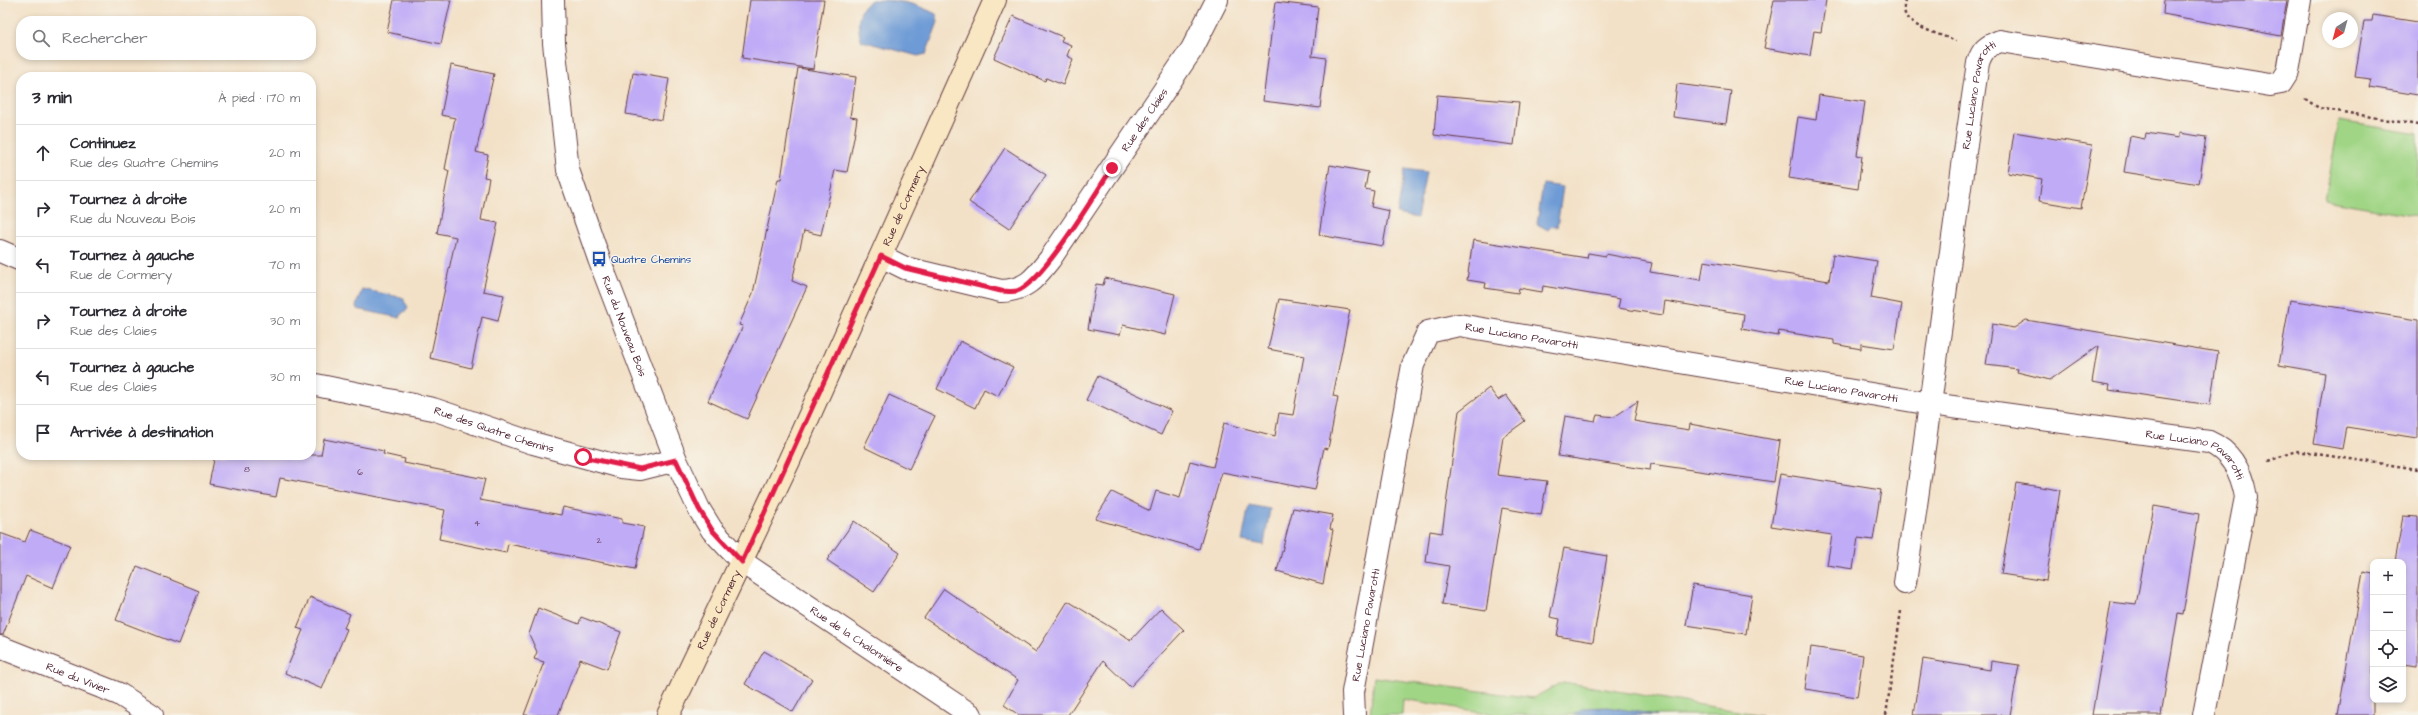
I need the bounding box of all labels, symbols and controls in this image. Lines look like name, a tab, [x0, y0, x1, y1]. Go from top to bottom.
north arrow	[2322, 12, 2358, 48]
search box	[16, 16, 316, 60]
icon: search	[30, 27, 52, 49]
text: Rechercher	[62, 28, 147, 49]
street label: Rue Luciano Pavarotti	[1958, 37, 1998, 150]
street label: Rue des Claies	[1118, 85, 1172, 155]
text: 3 min	[32, 86, 72, 110]
text: À pied · 170 m	[218, 89, 300, 107]
text: Continuez	[70, 133, 136, 154]
icon: ahead	[32, 142, 54, 164]
text: 20 m	[269, 144, 300, 162]
text: Rue des Quatre Chemins	[70, 154, 218, 172]
route end	[1103, 159, 1121, 177]
street label: Rue de Cormery	[879, 163, 929, 248]
text: Tournez à droite	[70, 189, 187, 210]
icon: right	[32, 198, 54, 220]
text: 20 m	[269, 200, 300, 218]
text: Rue du Nouveau Bois	[70, 210, 196, 228]
text: Tournez à gauche	[70, 245, 194, 266]
bus stop icon: Quatre Chemins	[590, 250, 608, 268]
place label: Quatre Chemins	[611, 252, 692, 267]
icon: left	[32, 254, 54, 276]
text: 70 m	[268, 256, 300, 274]
text: Rue de Cormery	[70, 266, 172, 284]
street label: Rue du Nouveau Bois	[598, 274, 651, 379]
text: Tournez à droite	[70, 301, 187, 322]
icon: right	[32, 310, 54, 332]
text: 30 m	[270, 312, 300, 330]
street label: Rue Luciano Pavarotti	[1464, 319, 1579, 353]
text: Rue des Claies	[70, 322, 157, 340]
text: Tournez à gauche	[70, 357, 194, 378]
icon: left	[32, 366, 54, 388]
text: 30 m	[270, 368, 300, 386]
street label: Rue Luciano Pavarotti	[1784, 373, 1899, 406]
text: Rue des Claies	[70, 378, 157, 396]
street label: Rue des Quatre Chemins	[432, 403, 556, 457]
icon: arrive	[32, 422, 54, 444]
text: Arrivée à destination	[70, 422, 213, 443]
street label: Rue Luciano Pavarotti	[2145, 426, 2248, 482]
route start	[574, 448, 592, 466]
house number: 8	[244, 463, 250, 476]
house number: 6	[357, 466, 363, 479]
house number: 4	[474, 517, 480, 530]
house number: 2	[596, 534, 602, 547]
map controls	[2370, 559, 2406, 703]
button: +	[2370, 559, 2406, 595]
street label: Rue de Cormery	[693, 567, 745, 652]
street label: Rue Luciano Pavarotti	[1348, 567, 1383, 683]
button: −	[2370, 595, 2406, 631]
street label: Rue de la Chalonniére	[807, 603, 906, 676]
button: locate	[2370, 631, 2406, 667]
street label: Rue du Vivier	[44, 659, 112, 698]
button: layers	[2370, 667, 2406, 703]

